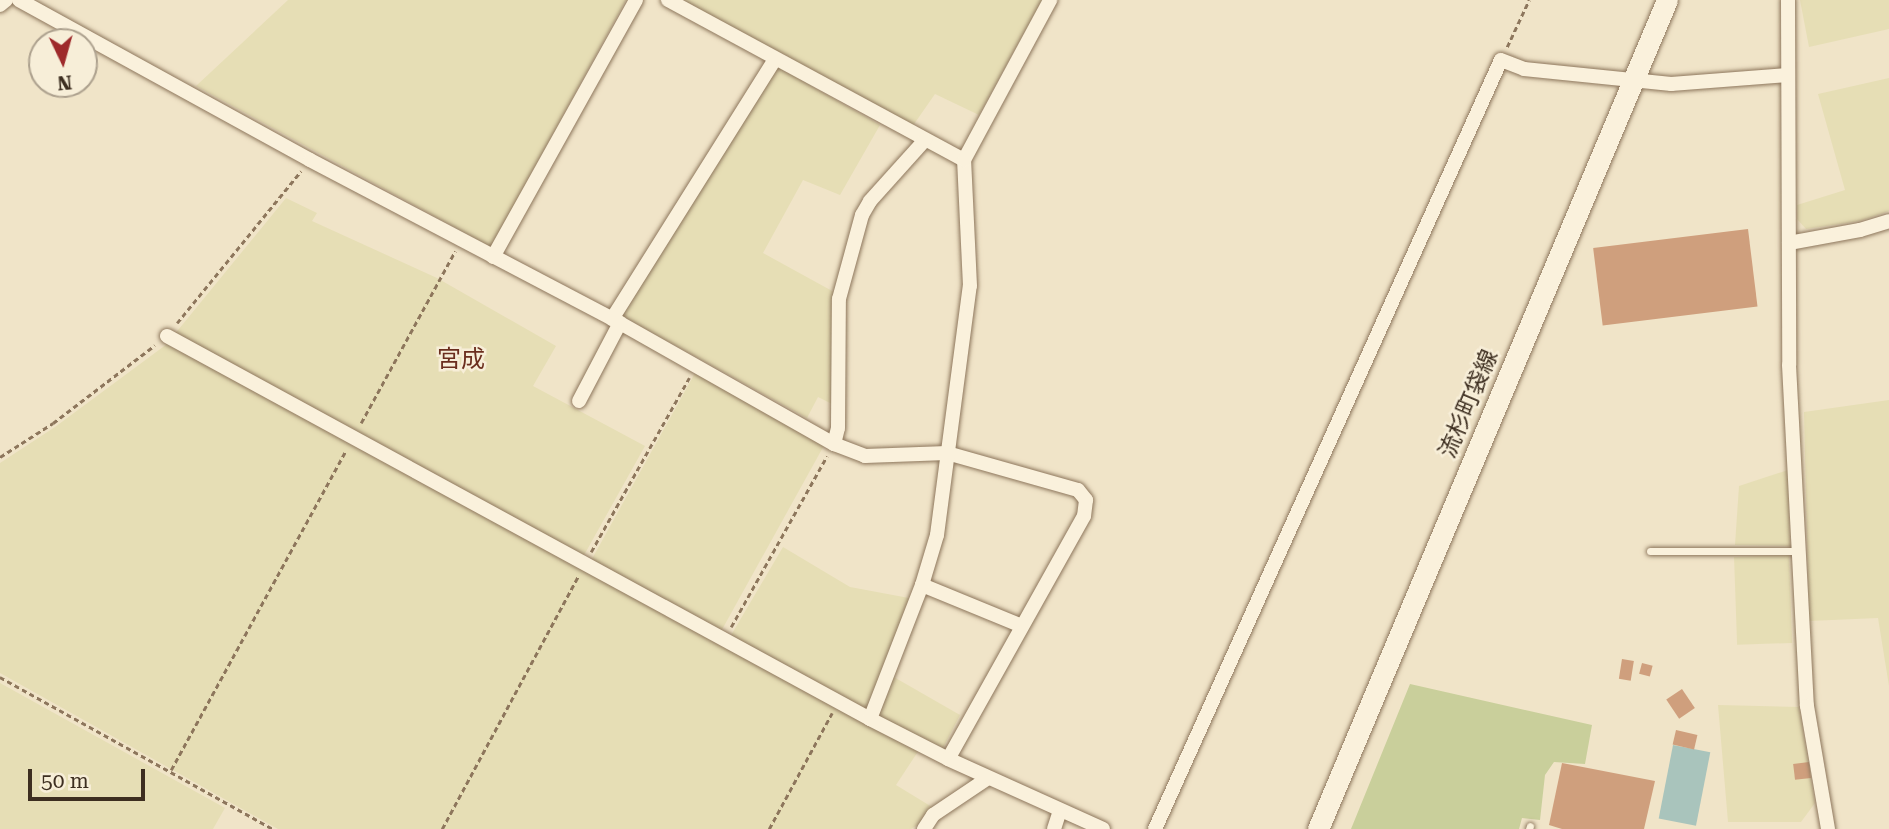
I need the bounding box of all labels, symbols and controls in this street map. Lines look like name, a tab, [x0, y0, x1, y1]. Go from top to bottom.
north arrow	[28, 28, 98, 98]
text: N	[56, 70, 73, 95]
district label: 宮成	[437, 346, 485, 374]
street label: 流杉町袋線	[1434, 346, 1504, 462]
scale bar	[32, 756, 149, 800]
text: 50 m	[41, 769, 89, 793]

